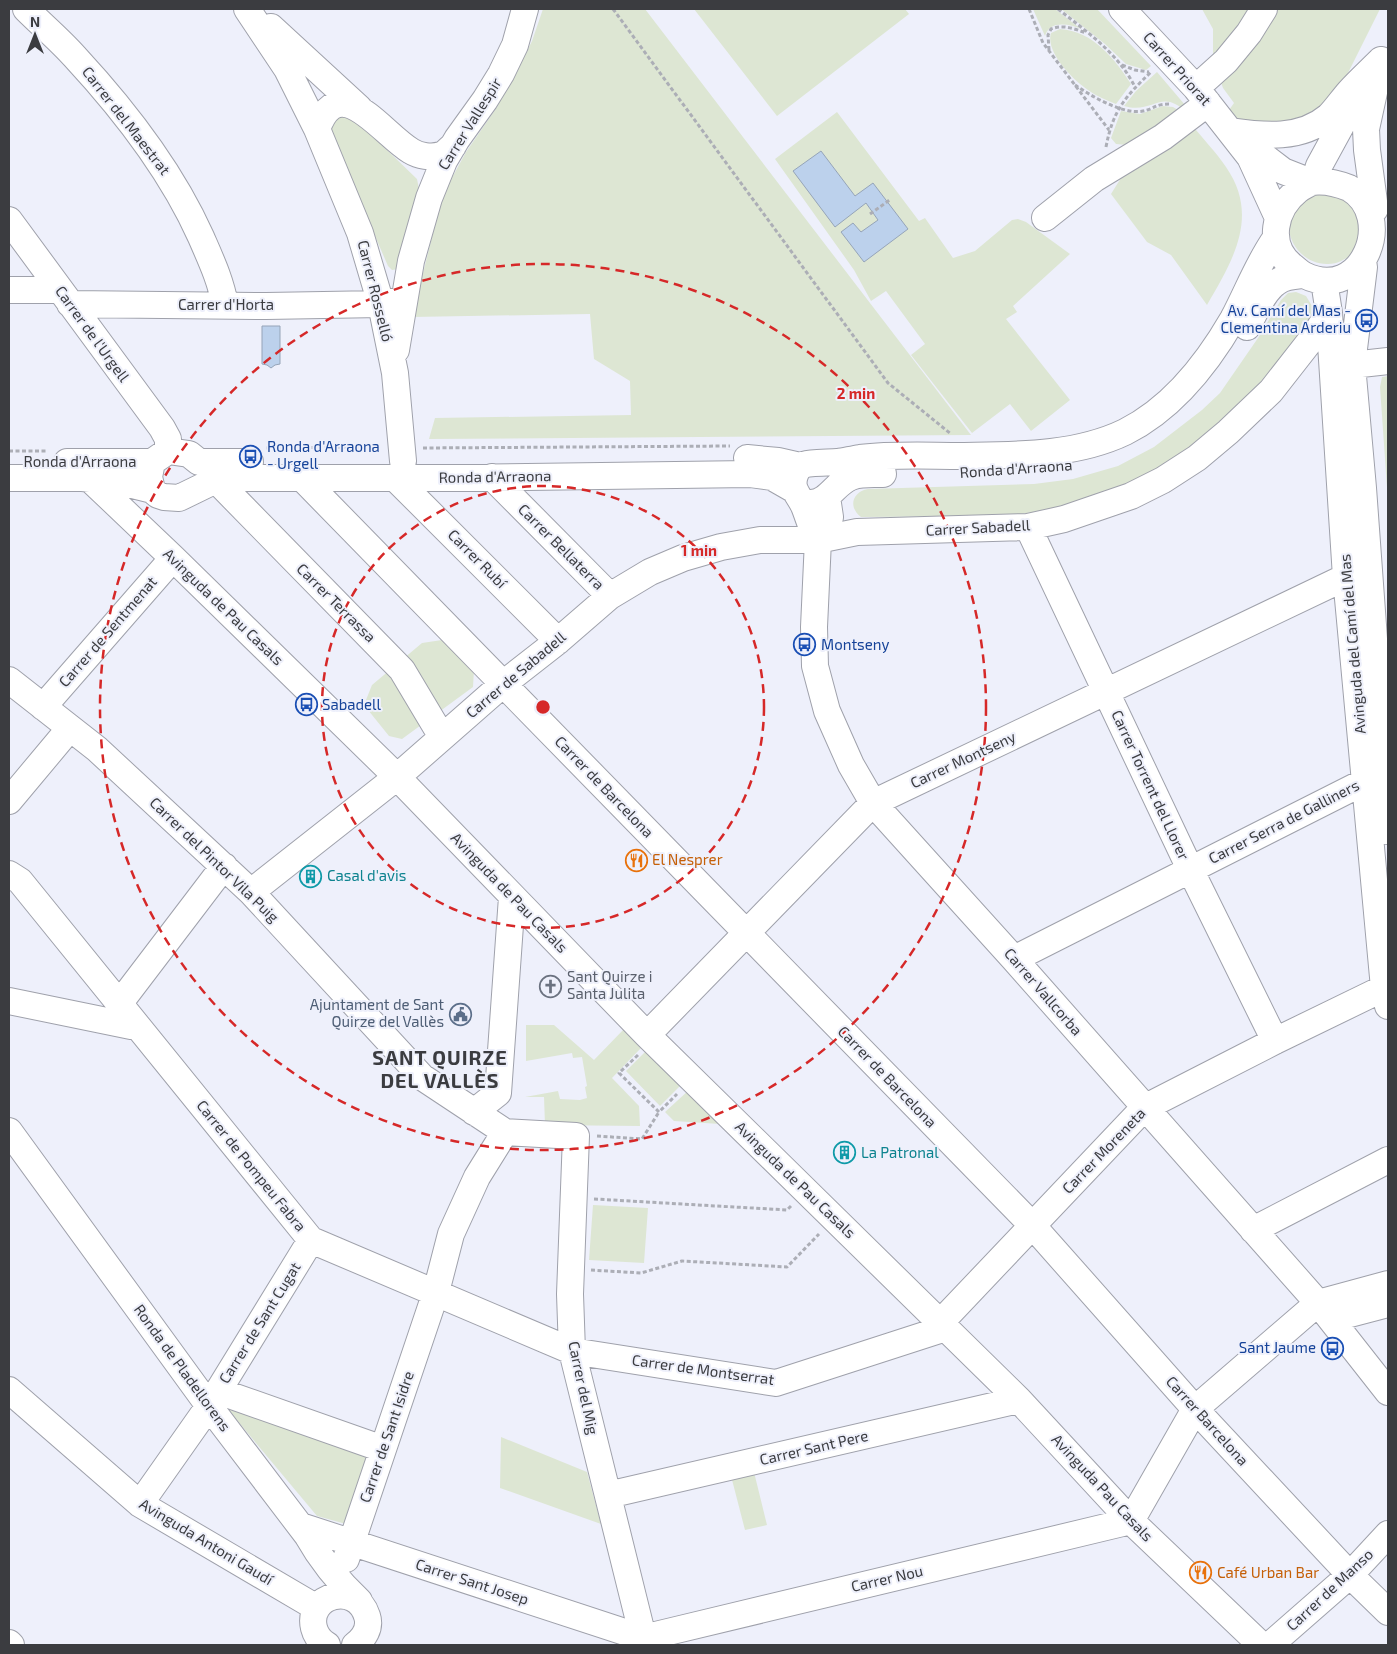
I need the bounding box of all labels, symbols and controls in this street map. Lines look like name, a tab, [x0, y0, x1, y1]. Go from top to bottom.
north arrow	[10, 10, 60, 60]
text: N	[30, 13, 40, 30]
street label: Carrer Priorat	[1140, 28, 1216, 109]
street label: Carrer del Maestrat	[79, 63, 175, 178]
street label: Carrer Vallespir	[434, 74, 505, 173]
street label: Carrer Rosselló	[355, 238, 397, 343]
street label: Carrer de l'Urgell	[52, 282, 134, 385]
street label: Carrer d'Horta	[178, 295, 274, 313]
place label: Av. Camí del Mas - Clementina Arderiu	[1221, 301, 1351, 336]
bus stop icon: Av. Camí del Mas - Clementina Arderiu	[1355, 308, 1379, 332]
text: 2 min	[837, 384, 875, 402]
place label: Ronda d'Arraona - Urgell	[267, 437, 380, 472]
bus stop icon: Ronda d'Arraona - Urgell	[239, 444, 263, 468]
street label: Ronda d'Arraona	[24, 452, 136, 470]
street label: Ronda d'Arraona	[959, 455, 1073, 481]
street label: Ronda d'Arraona	[438, 466, 552, 486]
street label: Carrer Bellaterra	[515, 500, 608, 593]
street label: Carrer Sabadell	[925, 515, 1031, 539]
street label: Carrer Rubí	[445, 525, 512, 592]
text: 1 min	[681, 541, 717, 559]
street label: Avinguda de Pau Casals	[160, 544, 288, 668]
street label: Avinguda del Camí del Mas	[1335, 553, 1369, 735]
street label: Carrer Terrassa	[293, 559, 380, 646]
street label: Carrer de Sentmenat	[54, 572, 160, 690]
street label: Carrer de Sabadell	[462, 627, 569, 721]
bus stop icon: Montseny	[793, 633, 817, 657]
place label: Montseny	[821, 635, 889, 653]
bus stop icon: Sabadell	[294, 693, 318, 717]
place label: Sabadell	[322, 695, 382, 713]
centre of rings	[534, 698, 552, 716]
street label: Carrer Torrent del Llorer	[1108, 707, 1194, 862]
street label: Carrer Montseny	[907, 727, 1018, 791]
street label: Carrer de Barcelona	[552, 732, 658, 841]
street label: Carrer Serra de Galliners	[1205, 775, 1362, 867]
street label: Carrer del Pintor Vila Puig	[146, 793, 283, 926]
street label: Avinguda de Pau Casals	[448, 828, 572, 956]
restaurant icon: El Nesprer	[624, 848, 648, 872]
place label: El Nesprer	[652, 850, 723, 868]
building icon: Casal d'avis	[299, 864, 323, 888]
place label: Casal d'avis	[327, 866, 406, 884]
street label: Carrer Vallcorba	[1001, 944, 1087, 1039]
place label: Sant Quirze i Santa Julita	[567, 967, 653, 1002]
church icon: Sant Quirze i Santa Julita	[539, 974, 563, 998]
place label: Ajuntament de Sant Quirze del Vallès	[310, 995, 444, 1031]
public building icon: Ajuntament de Sant Quirze del Vallès	[448, 1002, 472, 1026]
street label: Carrer de Barcelona	[835, 1022, 941, 1131]
district label: SANT QUIRZE DEL VALLÈS	[372, 1045, 508, 1092]
street label: Carrer de Pompeu Fabra	[193, 1096, 310, 1235]
street label: Carrer Moreneta	[1058, 1104, 1149, 1197]
street label: Avinguda de Pau Casals	[732, 1117, 860, 1241]
building icon: La Patronal	[833, 1141, 857, 1165]
place label: La Patronal	[861, 1143, 939, 1161]
street label: Carrer de Sant Cugat	[215, 1258, 304, 1386]
street label: Ronda de Pladellorens	[131, 1300, 235, 1434]
bus stop icon: Sant Jaume	[1320, 1336, 1344, 1360]
place label: Sant Jaume	[1239, 1338, 1316, 1356]
street label: Carrer del Mig	[565, 1339, 603, 1437]
street label: Carrer de Montserrat	[631, 1350, 776, 1388]
street label: Carrer de Sant Isidre	[355, 1369, 417, 1505]
street label: Carrer Barcelona	[1163, 1372, 1253, 1469]
street label: Carrer Sant Pere	[758, 1426, 870, 1468]
street label: Avinguda Pau Casals	[1048, 1430, 1157, 1545]
street label: Avinguda Antoni Gaudí	[136, 1494, 278, 1589]
street label: Carrer de Manso	[1282, 1545, 1376, 1634]
street label: Carrer Sant Josep	[413, 1554, 531, 1608]
street label: Carrer Nou	[849, 1561, 925, 1595]
restaurant icon: Café Urban Bar	[1189, 1561, 1213, 1585]
place label: Café Urban Bar	[1217, 1563, 1319, 1581]

